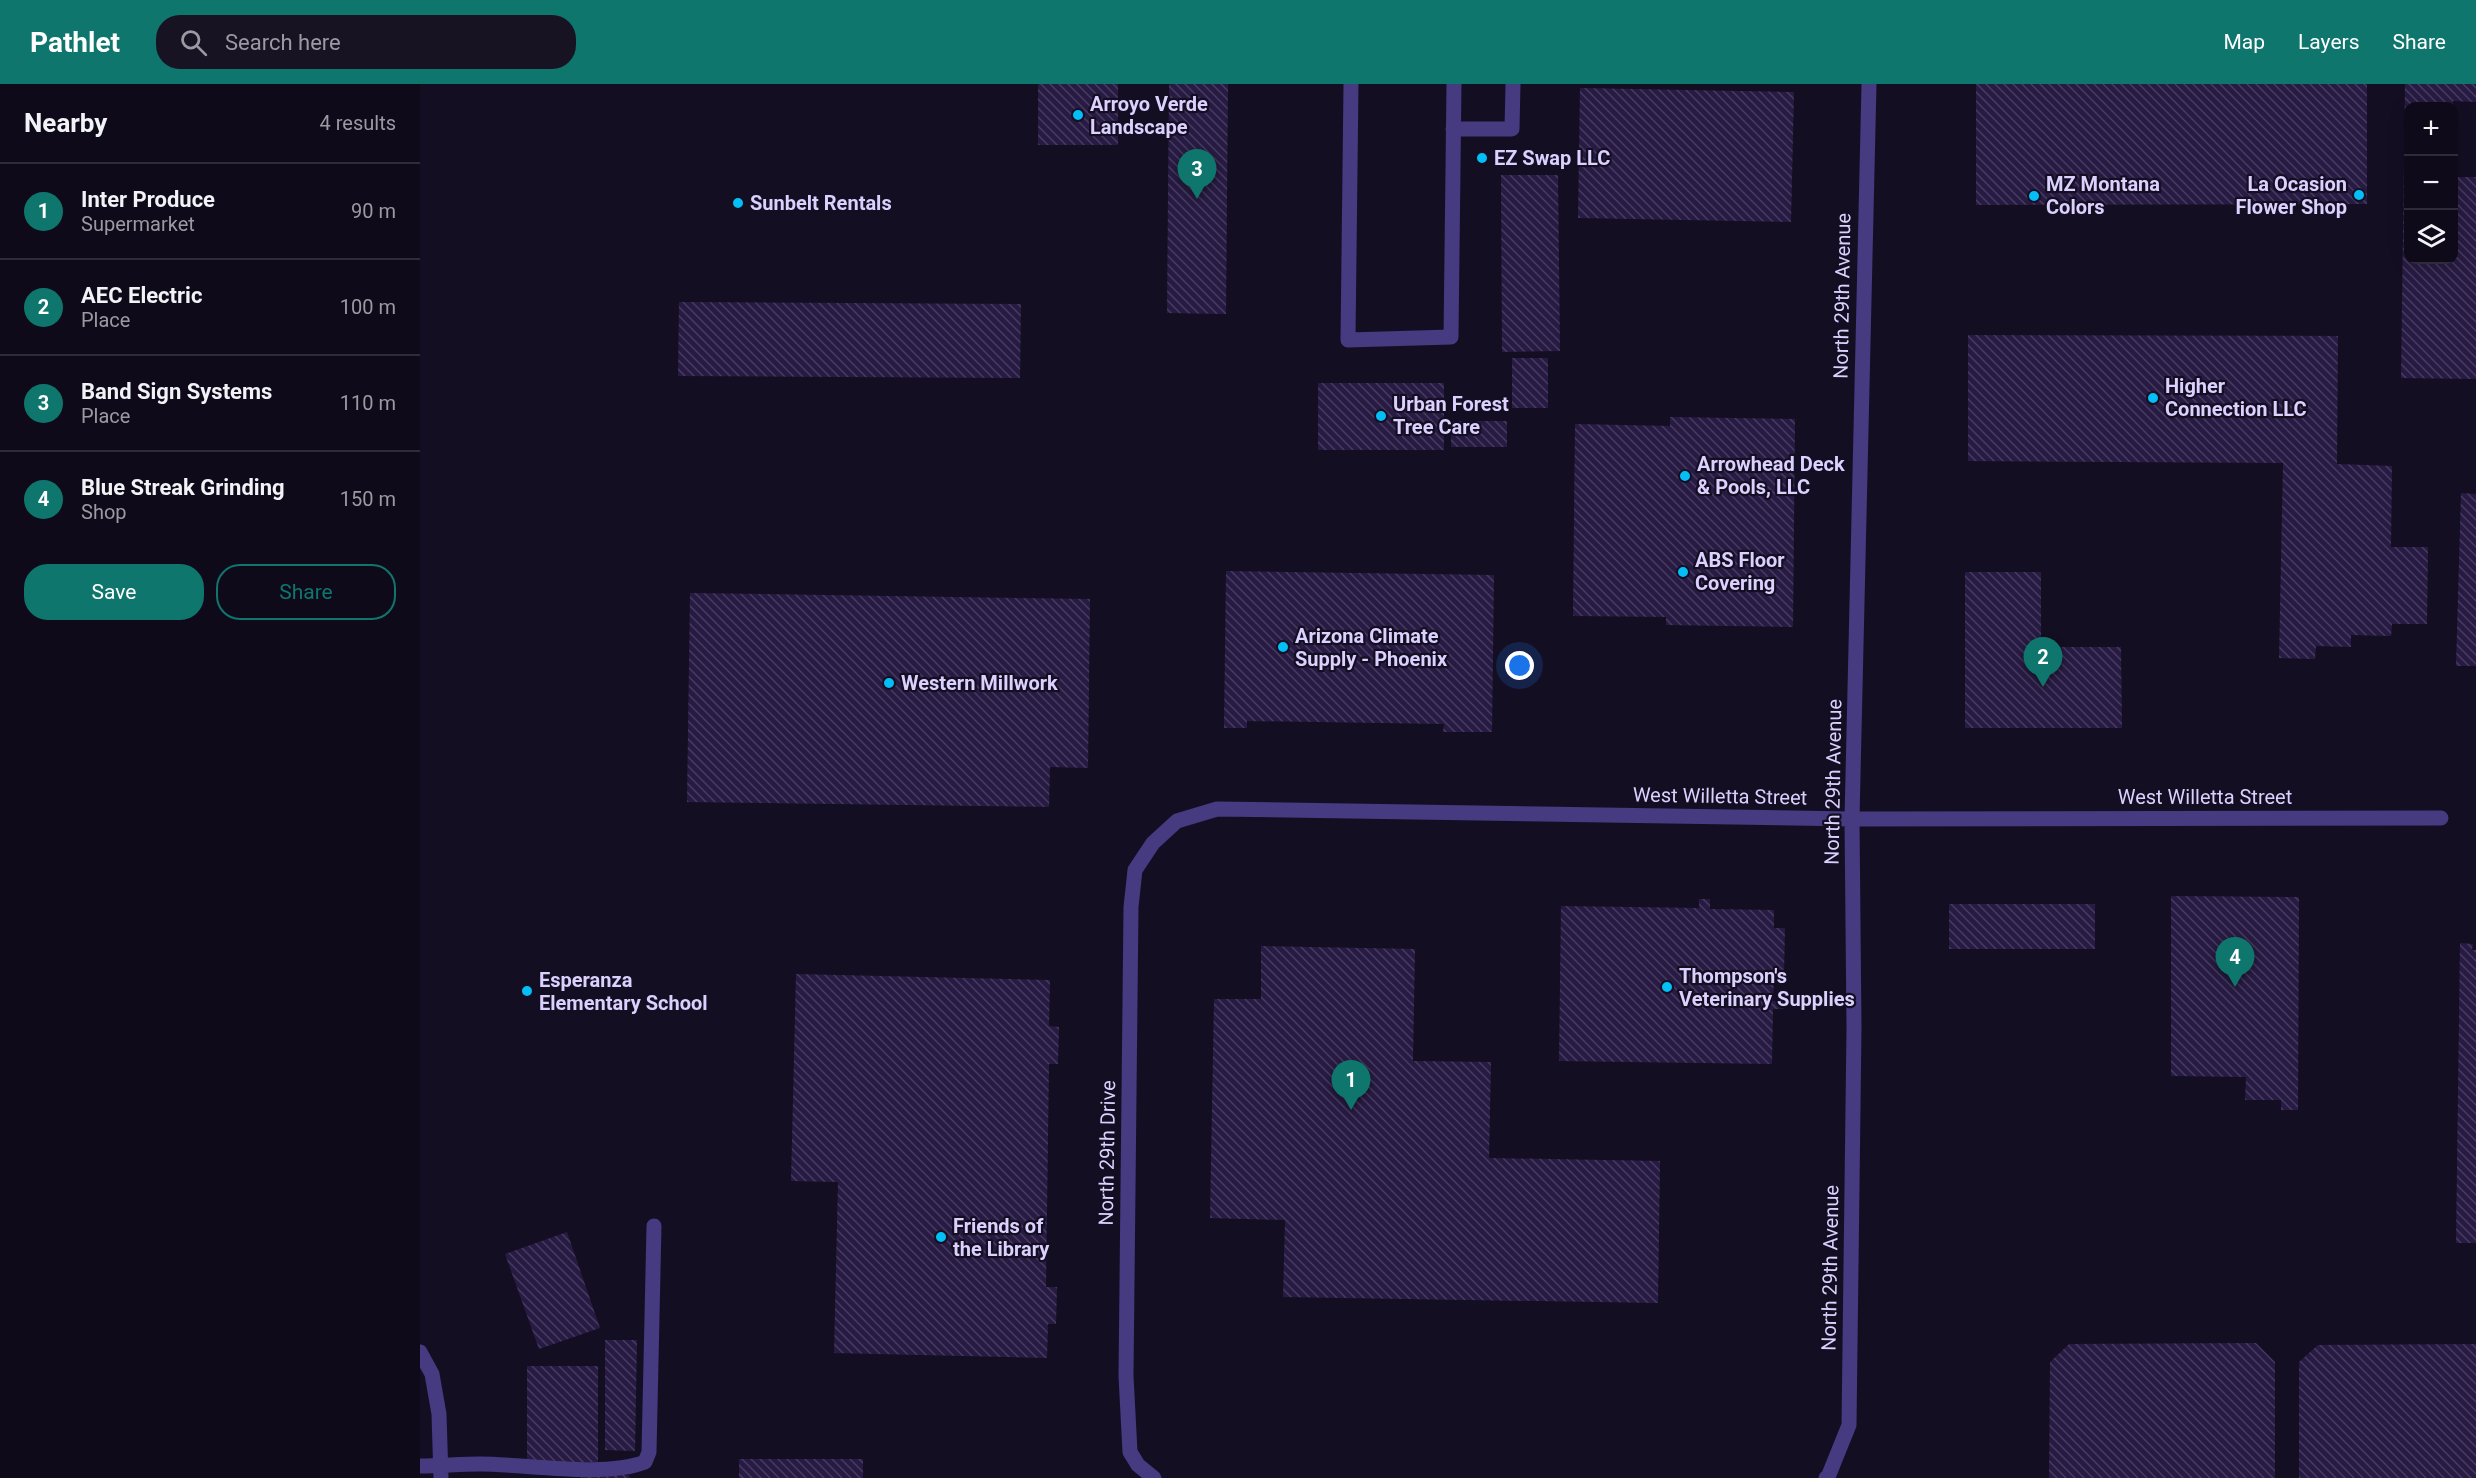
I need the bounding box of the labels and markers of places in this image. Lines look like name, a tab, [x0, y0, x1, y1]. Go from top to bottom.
place label: Arroyo Verde Landscape	[1090, 92, 1208, 139]
marker: Arroyo Verde Landscape	[1071, 108, 1085, 122]
place label: EZ Swap LLC	[1494, 146, 1610, 170]
pin: 3	[1178, 150, 1216, 199]
marker: EZ Swap LLC	[1475, 151, 1489, 165]
place label: MZ Montana Colors	[2046, 172, 2160, 219]
place label: La Ocasion Flower Shop	[2236, 172, 2347, 219]
marker: La Ocasion Flower Shop	[2352, 188, 2366, 202]
marker: MZ Montana Colors	[2027, 189, 2041, 203]
place label: Sunbelt Rentals	[750, 191, 892, 215]
marker: Sunbelt Rentals	[731, 196, 745, 210]
place label: Higher Connection LLC	[2165, 374, 2307, 421]
marker: Higher Connection LLC	[2146, 391, 2160, 405]
place label: Urban Forest Tree Care	[1393, 392, 1509, 439]
marker: Urban Forest Tree Care	[1374, 409, 1388, 423]
place label: Arrowhead Deck & Pools, LLC	[1697, 452, 1845, 499]
marker: Arrowhead Deck & Pools, LLC	[1678, 469, 1692, 483]
place label: ABS Floor Covering	[1695, 548, 1785, 595]
marker: ABS Floor Covering	[1676, 565, 1690, 579]
place label: Arizona Climate Supply - Phoenix	[1295, 624, 1448, 671]
pin: 2	[2024, 638, 2062, 687]
marker: Arizona Climate Supply - Phoenix	[1276, 640, 1290, 654]
place label: Western Millwork	[901, 671, 1058, 695]
marker: Western Millwork	[882, 676, 896, 690]
pin: 4	[2216, 938, 2254, 987]
place label: Thompson's Veterinary Supplies	[1679, 964, 1855, 1011]
place label: Esperanza Elementary School	[539, 968, 708, 1015]
marker: Thompson's Veterinary Supplies	[1660, 980, 1674, 994]
marker: Esperanza Elementary School	[520, 984, 534, 998]
pin: 1	[1332, 1060, 1370, 1110]
place label: Friends of the Library	[953, 1214, 1050, 1261]
marker: Friends of the Library	[934, 1230, 948, 1244]

